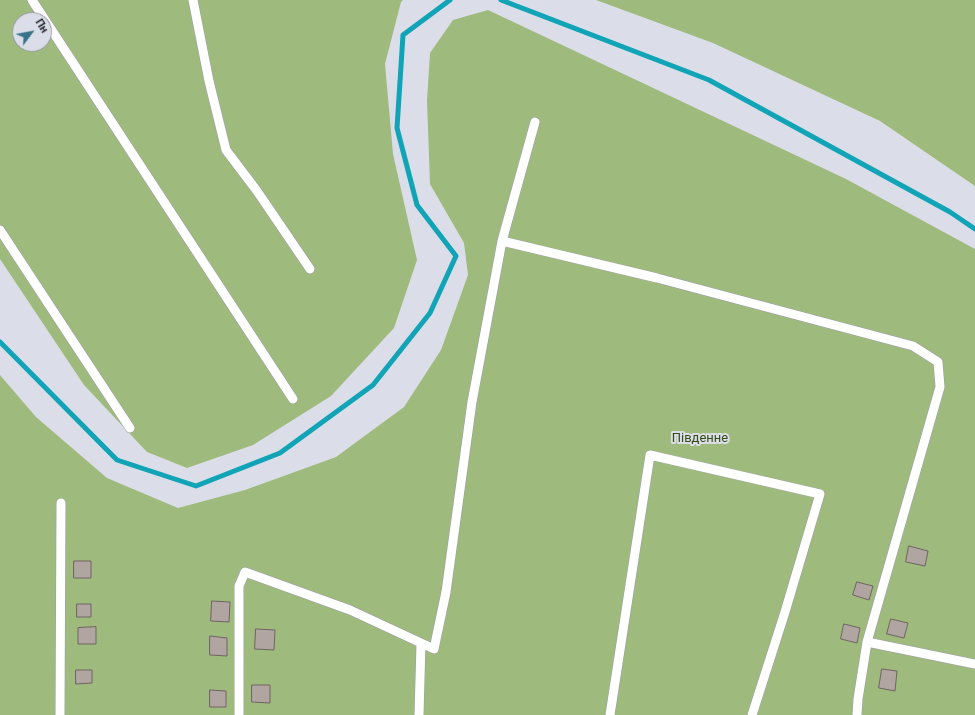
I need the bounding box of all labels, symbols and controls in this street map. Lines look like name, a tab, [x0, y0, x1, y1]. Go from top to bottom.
north arrow	[12, 12, 52, 52]
text: Пн	[33, 17, 51, 35]
park label: Південне	[672, 431, 728, 447]

